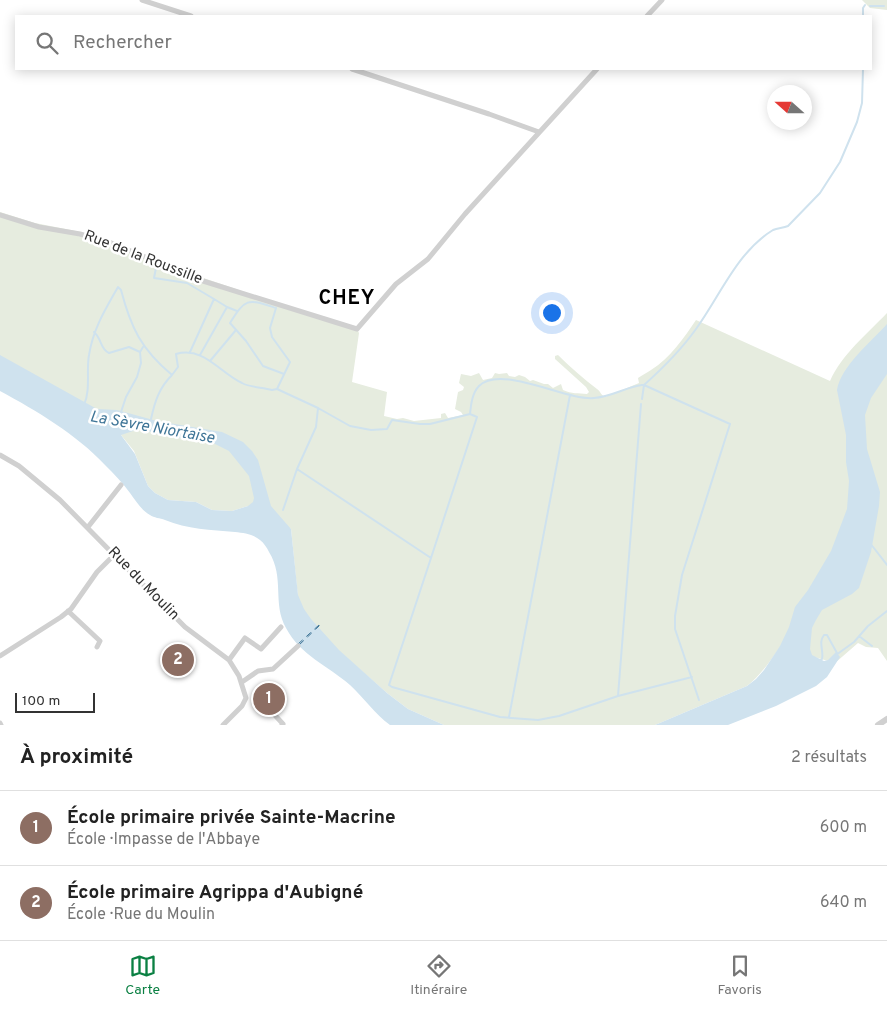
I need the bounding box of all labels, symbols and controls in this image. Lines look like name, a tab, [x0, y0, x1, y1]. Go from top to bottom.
search box	[15, 15, 872, 70]
icon: search	[33, 29, 61, 57]
text: Rechercher	[73, 31, 172, 55]
north arrow	[767, 85, 812, 130]
street label: Rue de la Roussille	[81, 227, 205, 289]
district label: CHEY	[319, 286, 375, 312]
your location	[539, 300, 565, 326]
water label: La Sèvre Niortaise	[88, 407, 216, 449]
street label: Rue du Moulin	[103, 543, 183, 625]
pin: 2	[162, 641, 194, 679]
pin: 1	[253, 680, 285, 718]
scale bar	[15, 690, 95, 713]
text: 100 m	[22, 693, 60, 710]
text: À proximité	[20, 744, 133, 771]
text: 2 résultats	[791, 748, 867, 768]
text: École primaire privée Sainte-Macrine	[67, 806, 396, 830]
text: 1	[33, 818, 39, 838]
text: 600 m	[820, 818, 867, 838]
text: École · Impasse de l'Abbaye	[67, 830, 260, 850]
text: École primaire Agrippa d'Aubigné	[67, 881, 363, 905]
text: 2	[31, 893, 41, 913]
text: 640 m	[820, 893, 867, 913]
text: École · Rue du Moulin	[67, 905, 215, 925]
tab: Carte	[125, 952, 160, 999]
tab: Itinéraire	[410, 952, 467, 999]
tab: Favoris	[717, 952, 762, 999]

